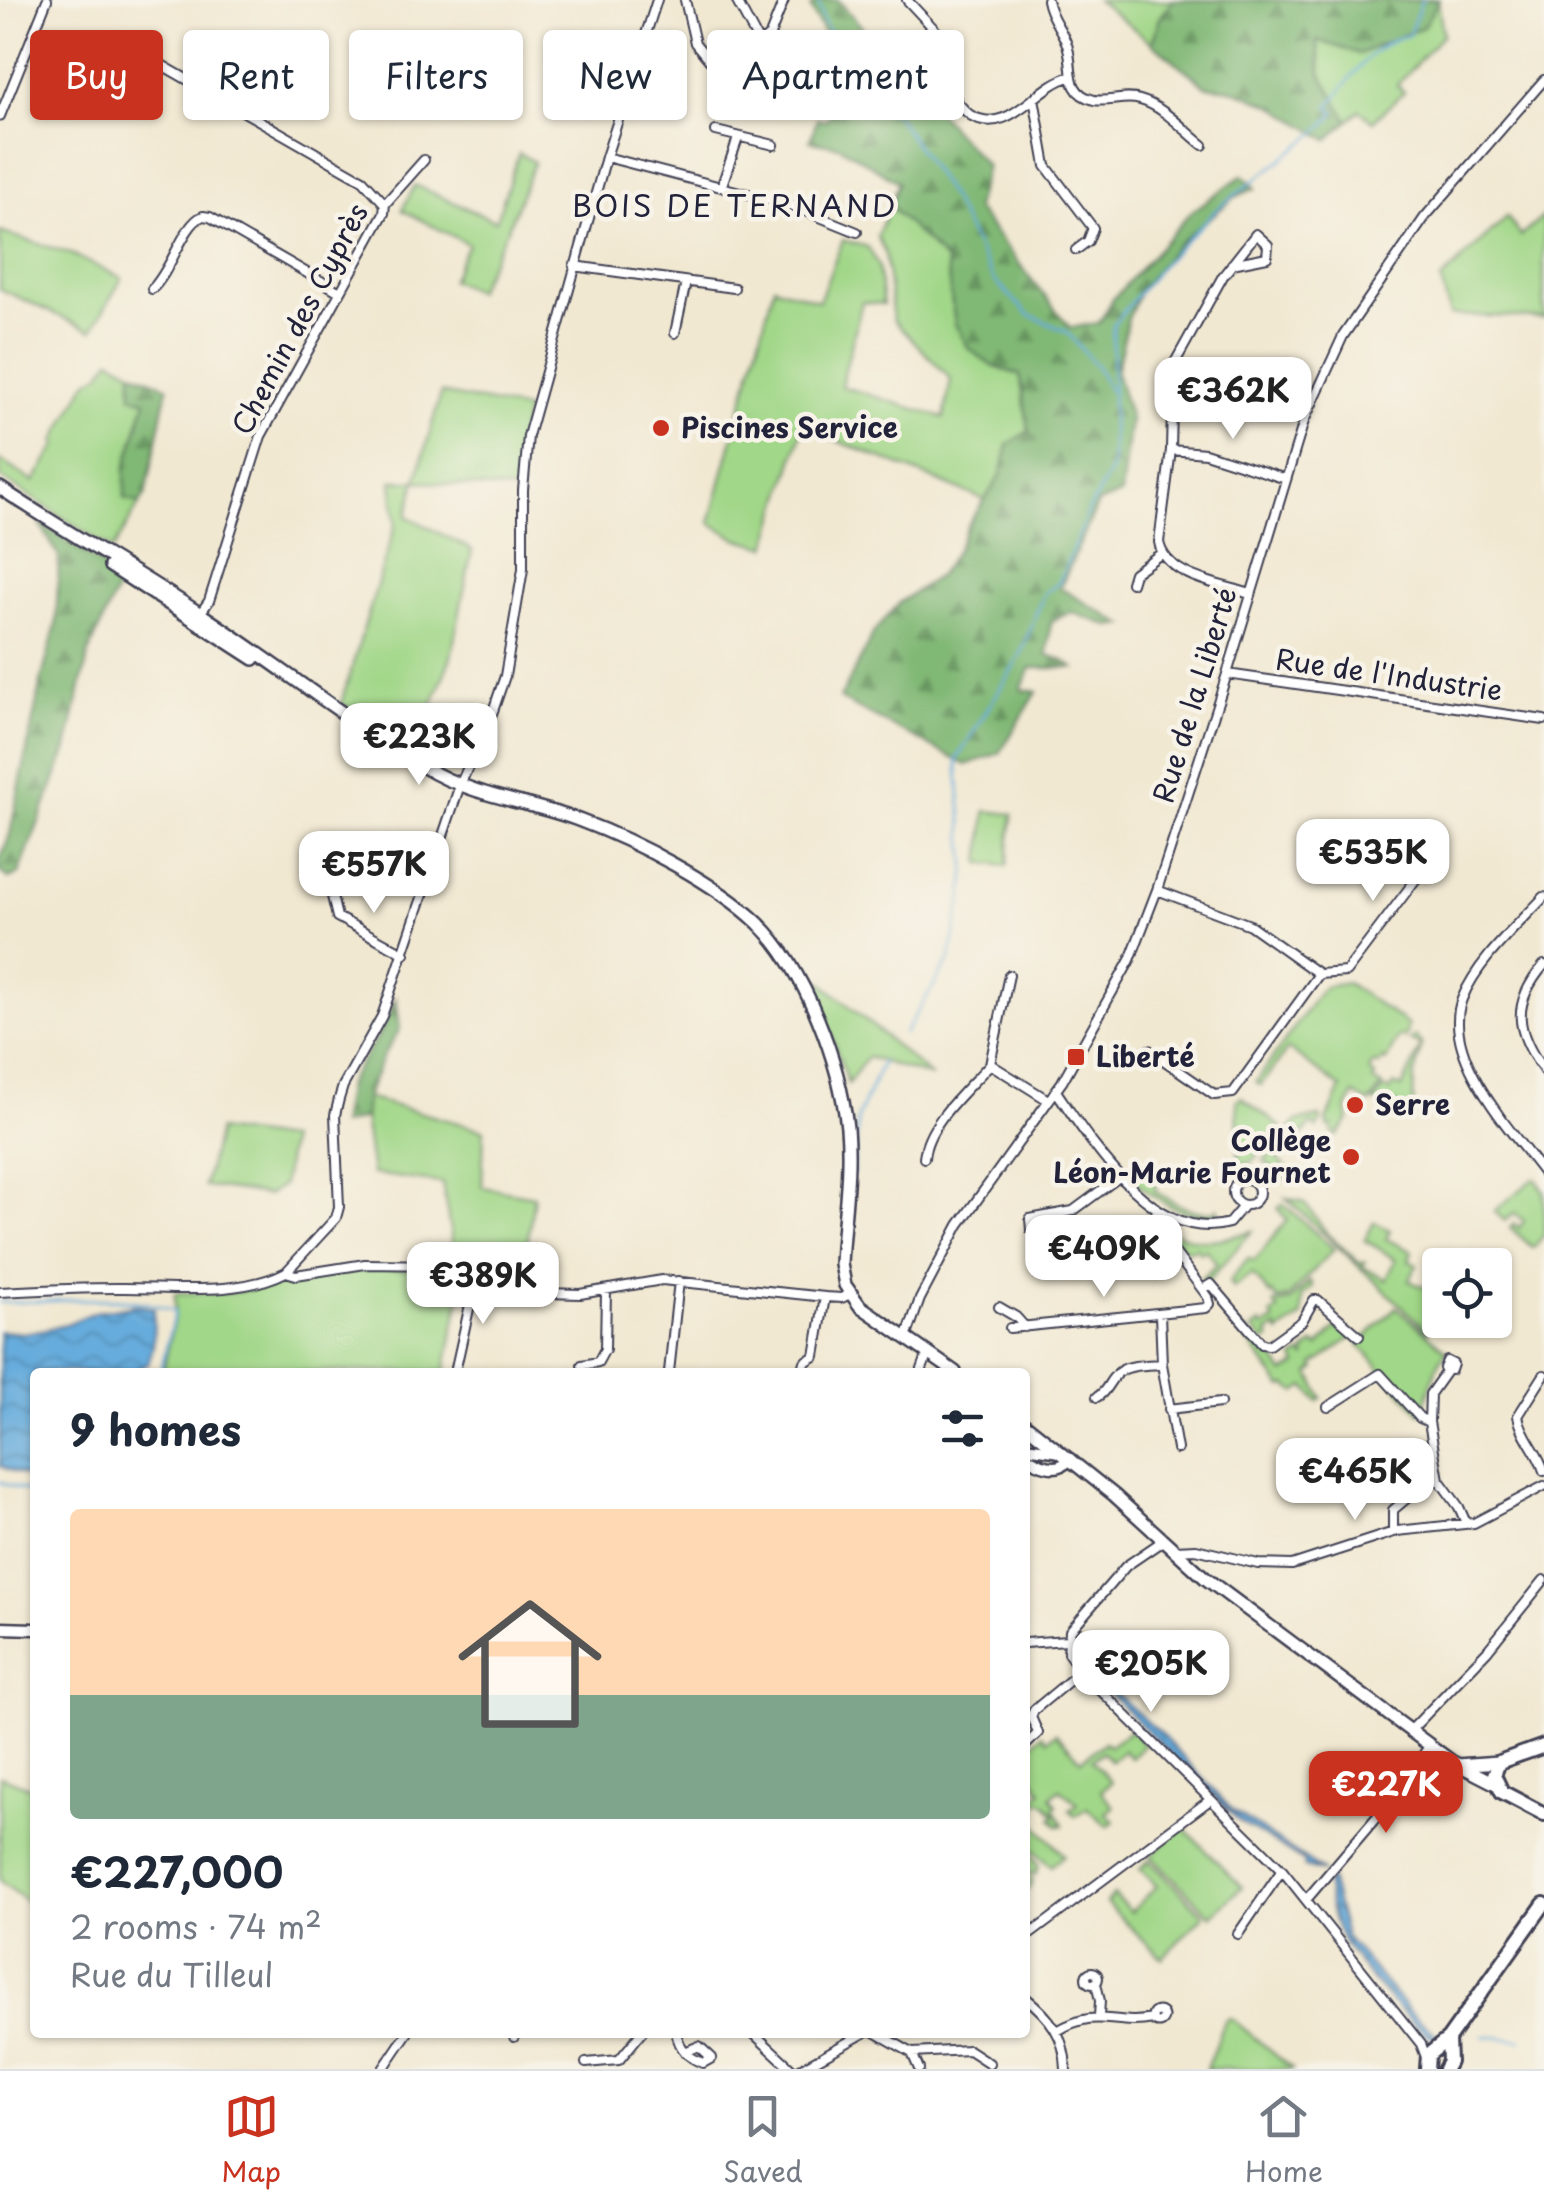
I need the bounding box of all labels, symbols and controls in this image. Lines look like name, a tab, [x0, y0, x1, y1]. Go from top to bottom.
chip: Buy	[30, 30, 163, 120]
chip: Rent	[183, 30, 329, 120]
chip: Filters	[349, 30, 523, 120]
chip: New	[543, 30, 687, 120]
chip: Apartment	[707, 30, 964, 120]
district label: BOIS DE TERNAND	[572, 182, 898, 227]
street label: Chemin des Cyprès	[220, 195, 378, 442]
pin: €362K	[1163, 357, 1303, 442]
text: €362K	[1176, 365, 1290, 413]
place label: Piscines Service	[681, 405, 898, 448]
marker: Piscines Service	[650, 417, 672, 439]
street label: Rue de la Liberté	[1140, 582, 1247, 808]
street label: Rue de l'Industrie	[1273, 636, 1505, 711]
pin: €223K	[349, 703, 489, 788]
text: €223K	[362, 711, 476, 759]
pin: €535K	[1303, 819, 1443, 904]
text: €535K	[1318, 827, 1428, 875]
pin: €557K	[304, 831, 444, 916]
text: €557K	[321, 839, 427, 887]
place label: Liberté	[1096, 1034, 1195, 1077]
marker: Liberté	[1065, 1046, 1087, 1068]
place label: Serre	[1375, 1082, 1450, 1125]
marker: Serre	[1344, 1094, 1366, 1116]
place label: Collège Léon-Marie Fournet	[1053, 1118, 1331, 1193]
marker: Collège Léon-Marie Fournet	[1340, 1146, 1362, 1168]
pin: €409K	[1034, 1215, 1174, 1300]
text: €409K	[1047, 1223, 1161, 1271]
pin: €389K	[413, 1242, 553, 1327]
map controls	[1422, 1248, 1512, 1338]
button: locate	[1422, 1248, 1512, 1338]
text: €389K	[429, 1250, 537, 1298]
text: 9 homes	[70, 1397, 241, 1460]
icon: filters	[935, 1401, 990, 1456]
pin: €465K	[1285, 1438, 1425, 1523]
text: €465K	[1298, 1446, 1412, 1494]
icon: home	[440, 1574, 620, 1754]
pin: €205K	[1081, 1630, 1221, 1715]
text: €205K	[1094, 1638, 1208, 1686]
pin: €227K	[1316, 1751, 1456, 1836]
text: €227K	[1331, 1759, 1441, 1807]
text: €227,000	[70, 1839, 283, 1902]
text: 2 rooms · 74 m²	[70, 1902, 322, 1950]
text: Rue du Tilleul	[70, 1950, 273, 1998]
tab: Map	[221, 2089, 281, 2192]
tab: Saved	[723, 2089, 803, 2192]
tab: Home	[1245, 2089, 1323, 2192]

